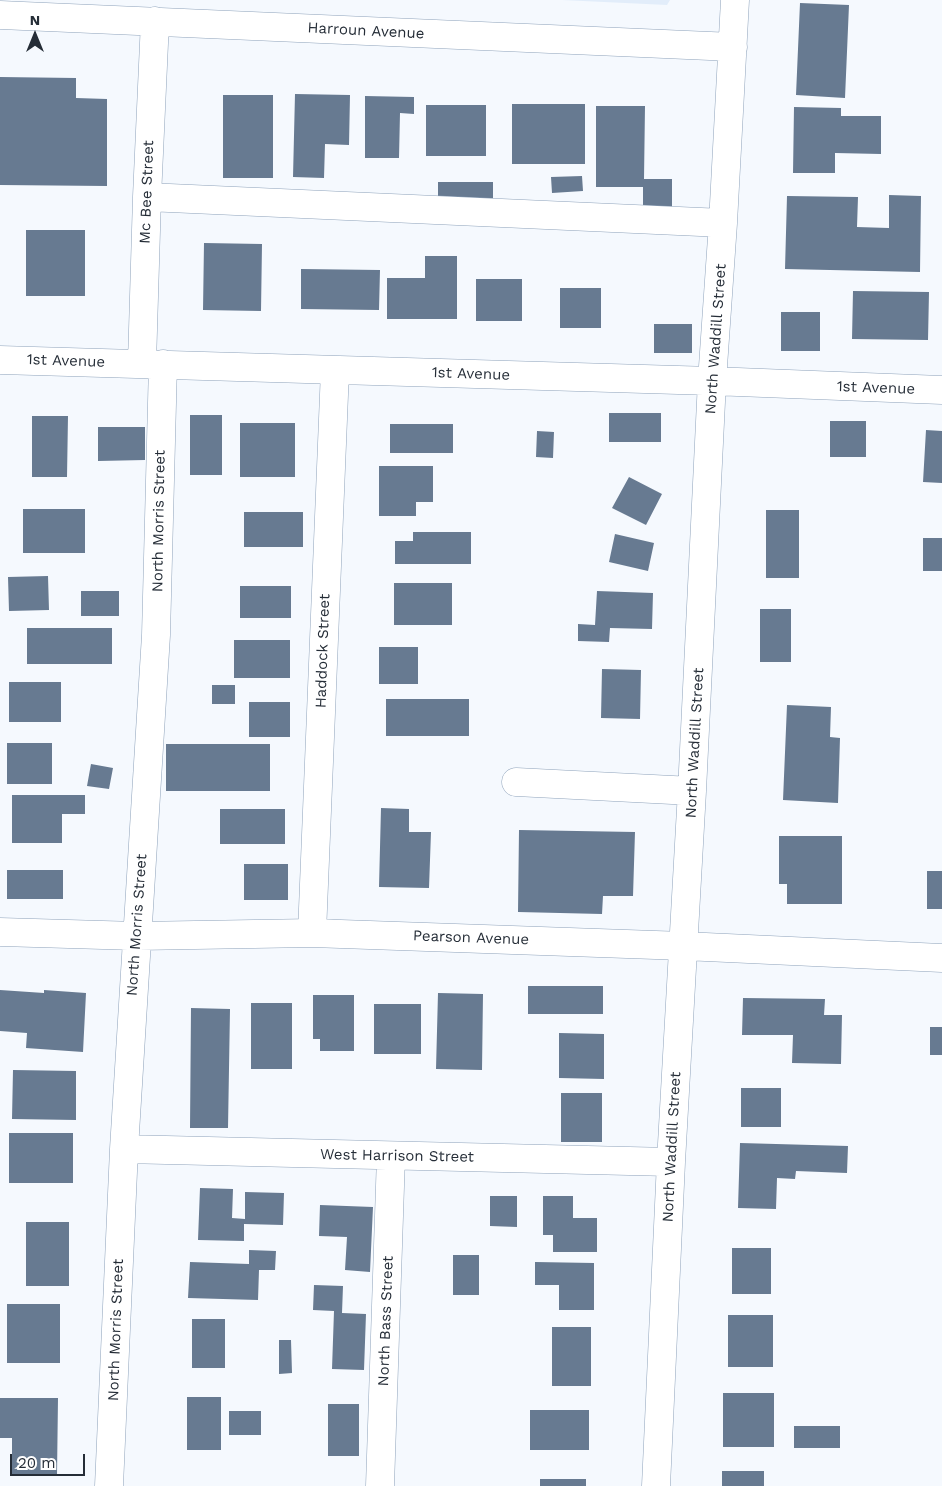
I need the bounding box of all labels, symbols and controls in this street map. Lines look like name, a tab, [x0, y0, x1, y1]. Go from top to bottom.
north arrow	[10, 10, 60, 60]
text: N	[30, 12, 40, 28]
street label: Harroun Avenue	[307, 19, 425, 43]
street label: Mc Bee Street	[136, 140, 158, 244]
street label: North Waddill Street	[702, 263, 730, 415]
street label: 1st Avenue	[27, 351, 105, 371]
street label: 1st Avenue	[432, 364, 510, 384]
street label: 1st Avenue	[837, 378, 915, 398]
street label: North Morris Street	[149, 450, 169, 592]
street label: Haddock Street	[312, 594, 334, 708]
street label: North Waddill Street	[682, 667, 708, 819]
street label: North Morris Street	[123, 853, 151, 997]
street label: Pearson Avenue	[413, 927, 529, 949]
street label: North Waddill Street	[659, 1071, 685, 1223]
street label: West Harrison Street	[320, 1146, 474, 1166]
street label: North Bass Street	[375, 1255, 397, 1387]
street label: North Morris Street	[105, 1259, 127, 1401]
scale bar	[12, 1444, 88, 1476]
text: 20 m	[18, 1454, 56, 1472]

